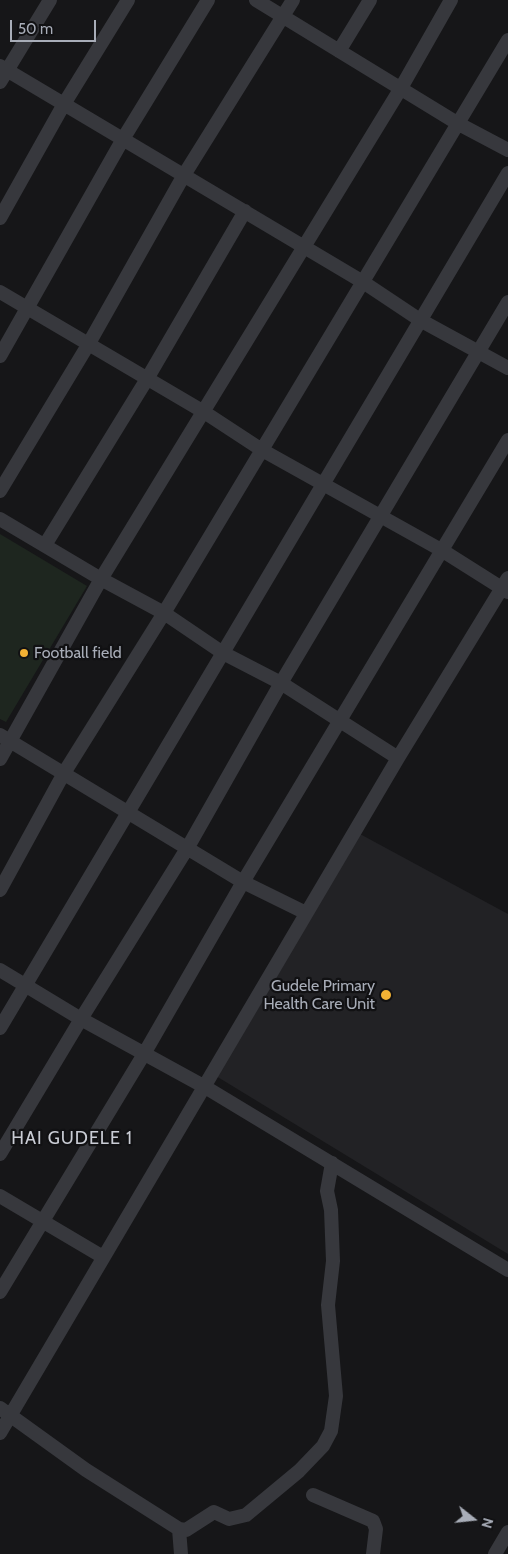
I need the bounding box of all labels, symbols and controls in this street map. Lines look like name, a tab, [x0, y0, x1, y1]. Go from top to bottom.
scale bar	[12, 10, 99, 42]
text: 50 m	[18, 20, 53, 38]
place label: Football field	[34, 643, 122, 663]
marker: Football field	[18, 647, 30, 659]
place label: Gudele Primary Health Care Unit	[263, 976, 375, 1014]
marker: Gudele Primary Health Care Unit	[379, 988, 393, 1002]
district label: HAI GUDELE 1	[10, 1128, 134, 1150]
north arrow	[448, 1494, 498, 1544]
text: N	[477, 1516, 497, 1530]

